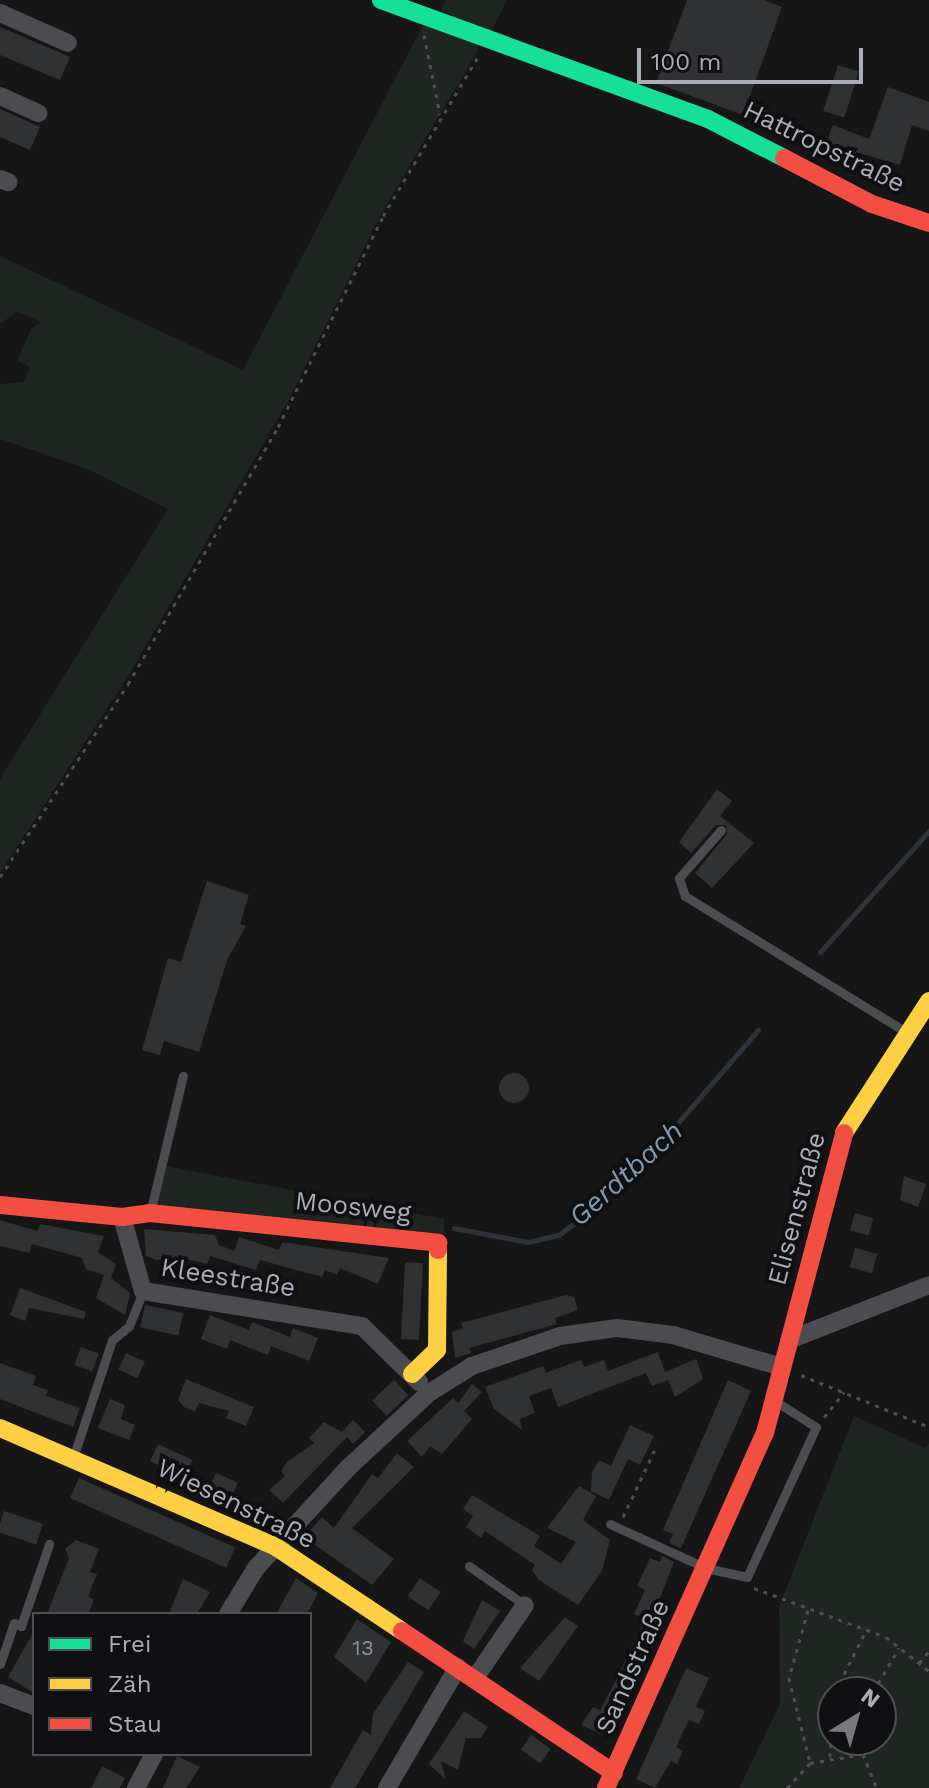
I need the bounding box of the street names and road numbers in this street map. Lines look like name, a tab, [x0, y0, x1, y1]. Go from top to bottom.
street label: Hattropstraße	[738, 94, 910, 200]
street label: Elisenstraße	[762, 1129, 832, 1289]
street label: Moosweg	[294, 1185, 412, 1229]
street label: Kleestraße	[159, 1252, 297, 1304]
street label: Wiesenstraße	[152, 1452, 320, 1556]
street label: Sandstraße	[589, 1595, 677, 1739]

